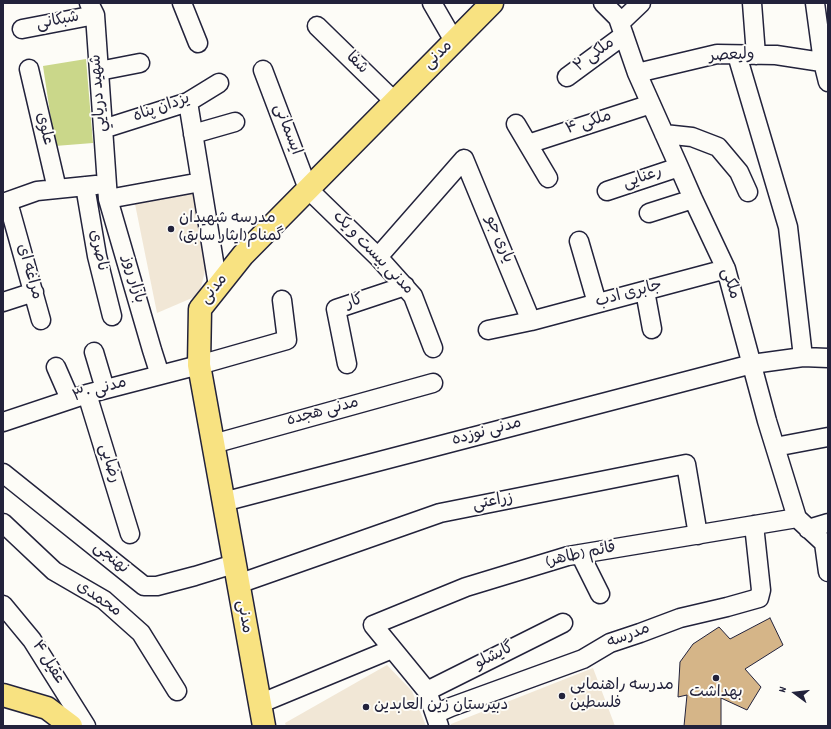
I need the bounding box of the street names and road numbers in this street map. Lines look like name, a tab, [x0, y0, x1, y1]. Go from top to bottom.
street label: شبکانی	[35, 8, 81, 36]
street label: ملکی ۲	[571, 35, 619, 77]
street label: مدنی	[420, 37, 458, 75]
street label: ولیعصر	[709, 46, 755, 68]
street label: شفا	[341, 49, 371, 79]
street label: شهيد دريايي	[88, 54, 112, 132]
street label: یزدان پناه	[131, 90, 193, 128]
street label: ایسمانی	[268, 102, 304, 158]
street label: ملکی ۴	[564, 108, 614, 140]
street label: علوی	[30, 111, 56, 147]
street label: رعنایی	[621, 163, 665, 195]
street label: مدنی بیست و یک	[328, 208, 416, 300]
street label: یاری جو	[480, 214, 516, 266]
street label: ناصری	[83, 228, 111, 274]
street label: مراغه ای	[11, 242, 45, 302]
street label: بازار روز	[116, 254, 148, 306]
street label: ملکی	[715, 266, 743, 302]
street label: مدنی	[197, 271, 233, 309]
street label: جابری ادب	[594, 277, 664, 313]
street label: کار	[344, 291, 366, 315]
street label: مدنی ۳۰	[71, 374, 129, 408]
street label: مدنی هجده	[285, 394, 361, 432]
street label: مدنی نوزده	[450, 415, 524, 451]
street label: رضایی	[93, 442, 123, 486]
street label: زراعتی	[471, 490, 515, 516]
street label: نهنجی	[88, 539, 132, 579]
street label: قائم (طاهر)	[544, 539, 618, 573]
street label: محمدی	[72, 578, 124, 622]
street label: مدنی	[231, 599, 255, 635]
street label: مدرسه	[605, 620, 653, 654]
street label: عقیل ۴	[26, 638, 68, 688]
street label: گایشلو	[472, 639, 518, 675]

